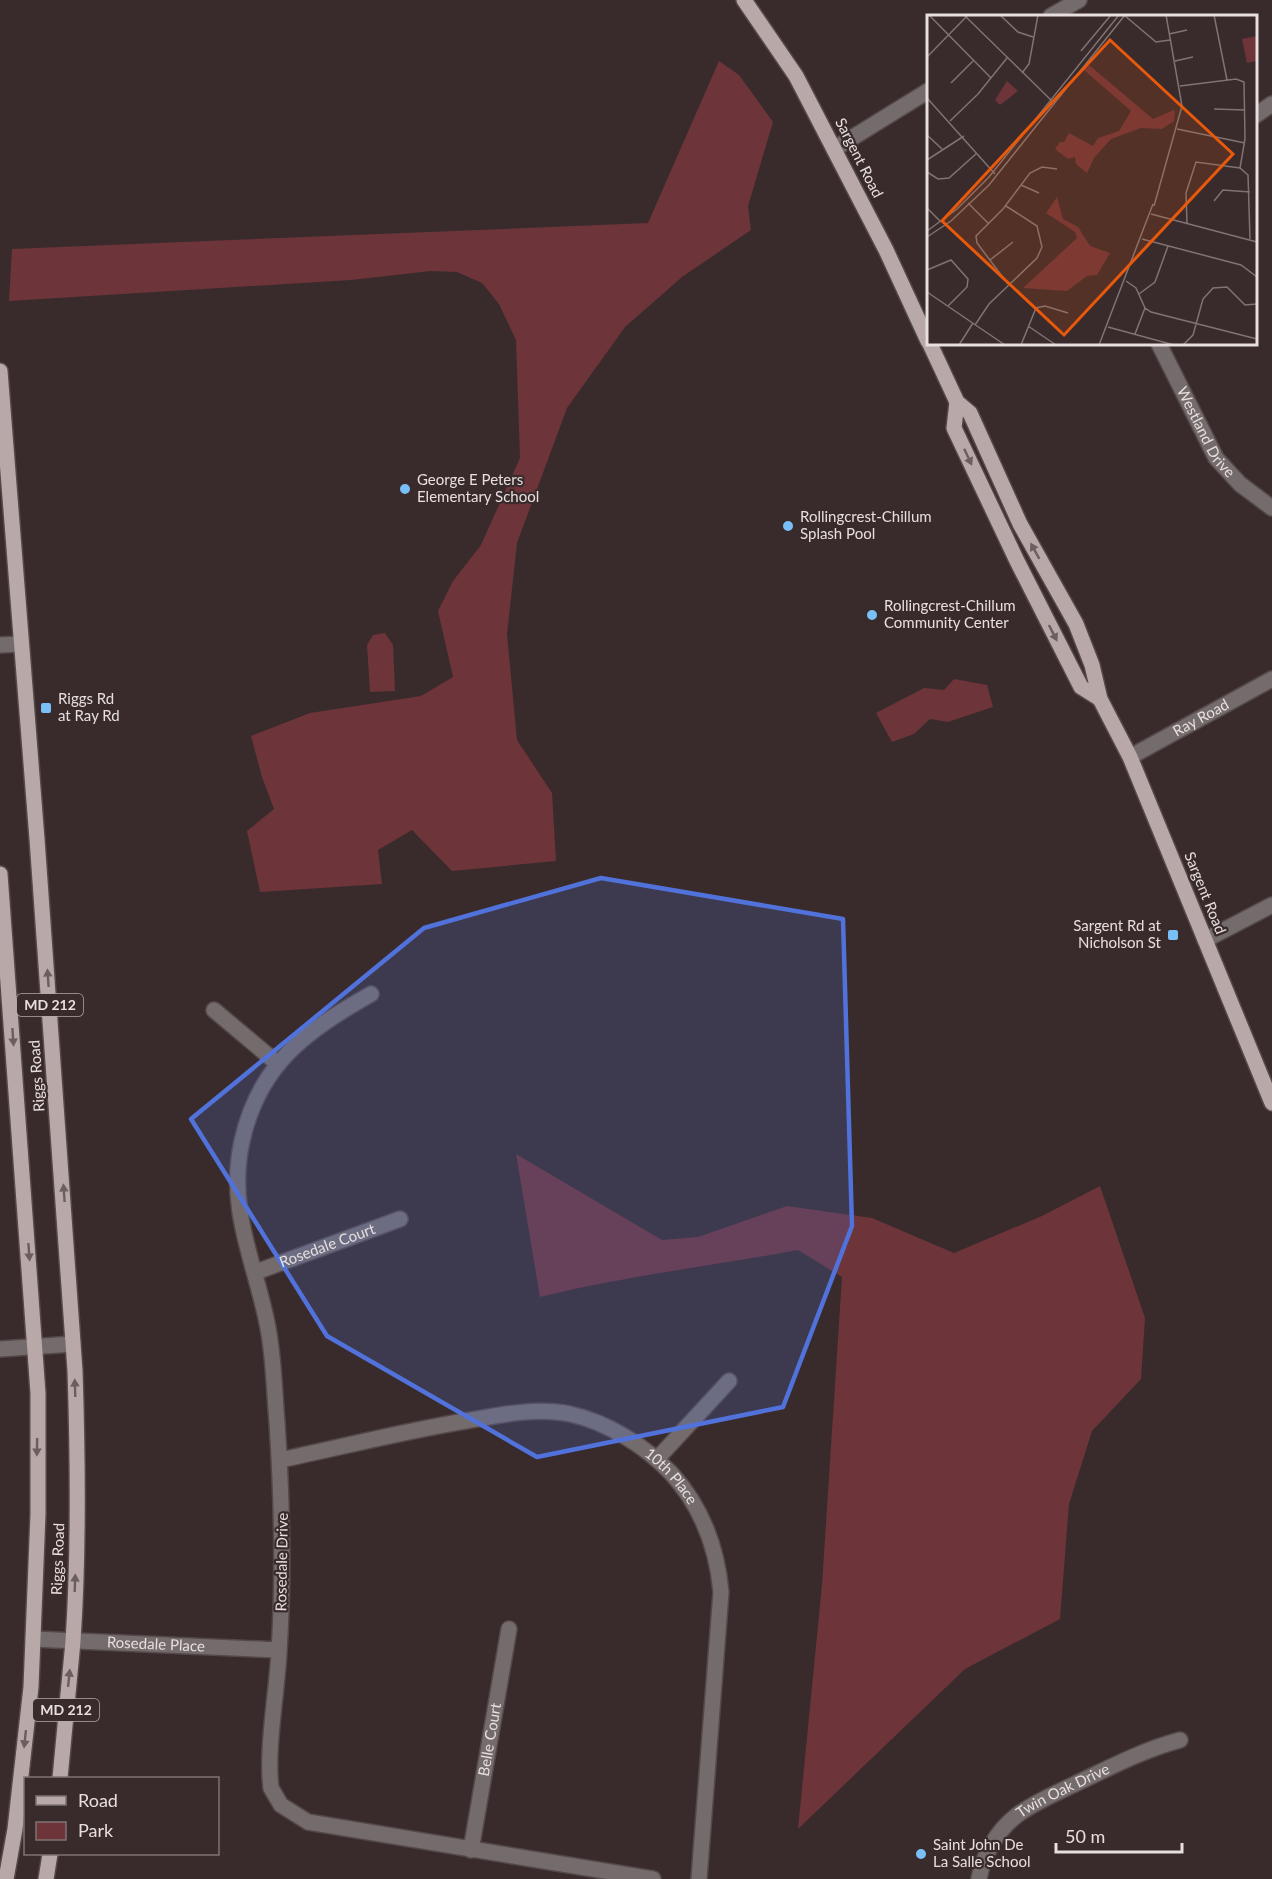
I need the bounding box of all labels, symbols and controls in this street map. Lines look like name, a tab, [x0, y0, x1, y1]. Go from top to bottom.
inset map	[927, 15, 1257, 345]
street label: Sargent Road	[832, 115, 888, 200]
street label: Westland Drive	[1174, 383, 1239, 481]
one-way arrow	[964, 449, 973, 466]
place label: George E Peters Elementary School	[417, 470, 539, 505]
marker: George E Peters Elementary School	[398, 482, 412, 496]
place label: Rollingcrest-Chillum Splash Pool	[800, 507, 932, 542]
marker: Rollingcrest-Chillum Splash Pool	[781, 519, 795, 533]
one-way arrow	[1030, 542, 1040, 559]
place label: Rollingcrest-Chillum Community Center	[884, 596, 1016, 631]
marker: Rollingcrest-Chillum Community Center	[865, 608, 879, 622]
one-way arrow	[1048, 625, 1058, 642]
place label: Riggs Rd at Ray Rd	[58, 689, 120, 724]
street label: Ray Road	[1169, 695, 1232, 740]
marker: Riggs Rd at Ray Rd	[39, 701, 53, 715]
street label: Sargent Road	[1181, 849, 1231, 936]
place label: Sargent Rd at Nicholson St	[1073, 916, 1162, 951]
marker: Sargent Rd at Nicholson St	[1166, 928, 1180, 942]
one-way arrow	[43, 968, 52, 987]
road number: MD 212	[17, 994, 83, 1016]
one-way arrow	[8, 1027, 17, 1046]
street label: Riggs Road	[25, 1039, 47, 1113]
one-way arrow	[59, 1184, 68, 1203]
street label: Rosedale Court	[277, 1219, 378, 1271]
one-way arrow	[24, 1243, 34, 1262]
one-way arrow	[71, 1378, 80, 1397]
one-way arrow	[32, 1437, 42, 1456]
street label: 10th Place	[642, 1444, 702, 1507]
street label: Rosedale Drive	[271, 1512, 291, 1612]
street label: Riggs Road	[47, 1523, 67, 1595]
one-way arrow	[70, 1573, 80, 1592]
street label: Rosedale Place	[107, 1632, 205, 1655]
one-way arrow	[64, 1669, 74, 1688]
road number: MD 212	[33, 1699, 99, 1721]
street label: Belle Court	[474, 1701, 504, 1777]
one-way arrow	[21, 1730, 30, 1749]
street label: Twin Oak Drive	[1012, 1759, 1112, 1821]
legend	[24, 1777, 219, 1855]
text: Road	[78, 1789, 118, 1811]
scale bar	[1056, 1816, 1182, 1854]
text: Park	[78, 1819, 114, 1841]
text: 50 m	[1065, 1825, 1105, 1847]
place label: Saint John De La Salle School	[933, 1835, 1031, 1870]
marker: Saint John De La Salle School	[914, 1847, 928, 1861]

